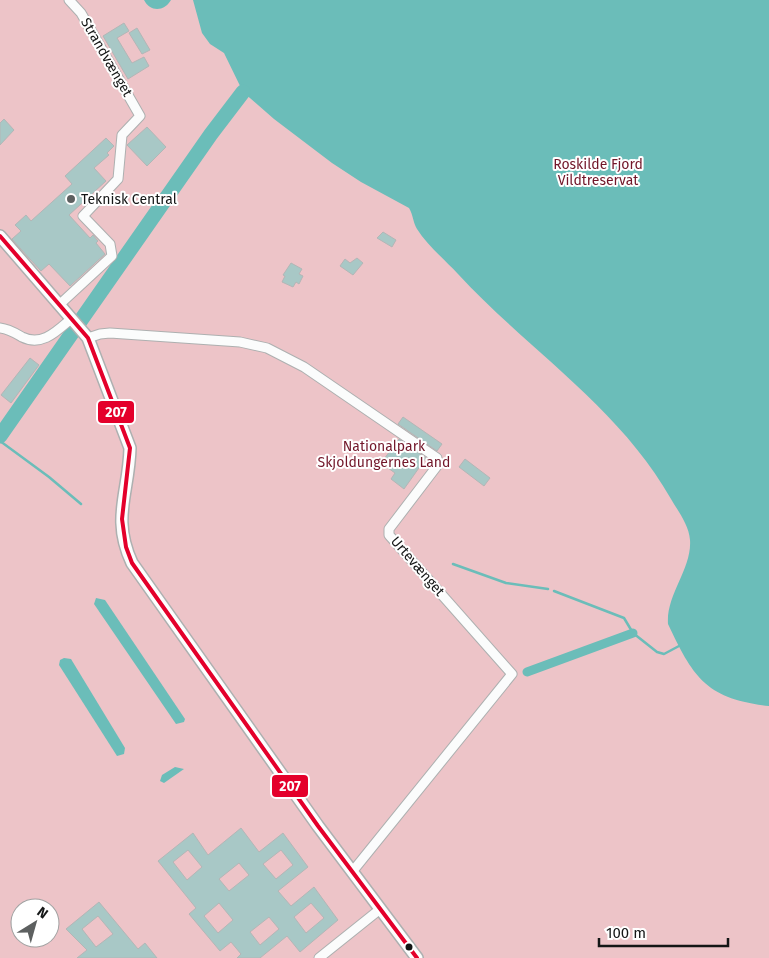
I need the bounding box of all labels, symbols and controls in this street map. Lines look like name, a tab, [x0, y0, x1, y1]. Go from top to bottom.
street label: Strandvænget	[77, 15, 136, 101]
park label: Roskilde Fjord Vildtreservat	[553, 156, 643, 189]
place label: Teknisk Central	[81, 191, 177, 208]
marker: Teknisk Central	[65, 193, 77, 205]
line badge: 207	[97, 400, 135, 424]
text: 207	[105, 404, 127, 421]
park label: Nationalpark Skjoldungernes Land	[318, 438, 450, 471]
street label: Urtevænget	[387, 533, 449, 600]
line badge: 207	[271, 774, 309, 798]
text: 207	[279, 778, 301, 795]
north arrow	[10, 898, 60, 948]
text: N	[34, 903, 51, 923]
scale bar	[599, 916, 728, 948]
text: 100 m	[606, 924, 646, 942]
unlabelled marker	[404, 942, 414, 952]

